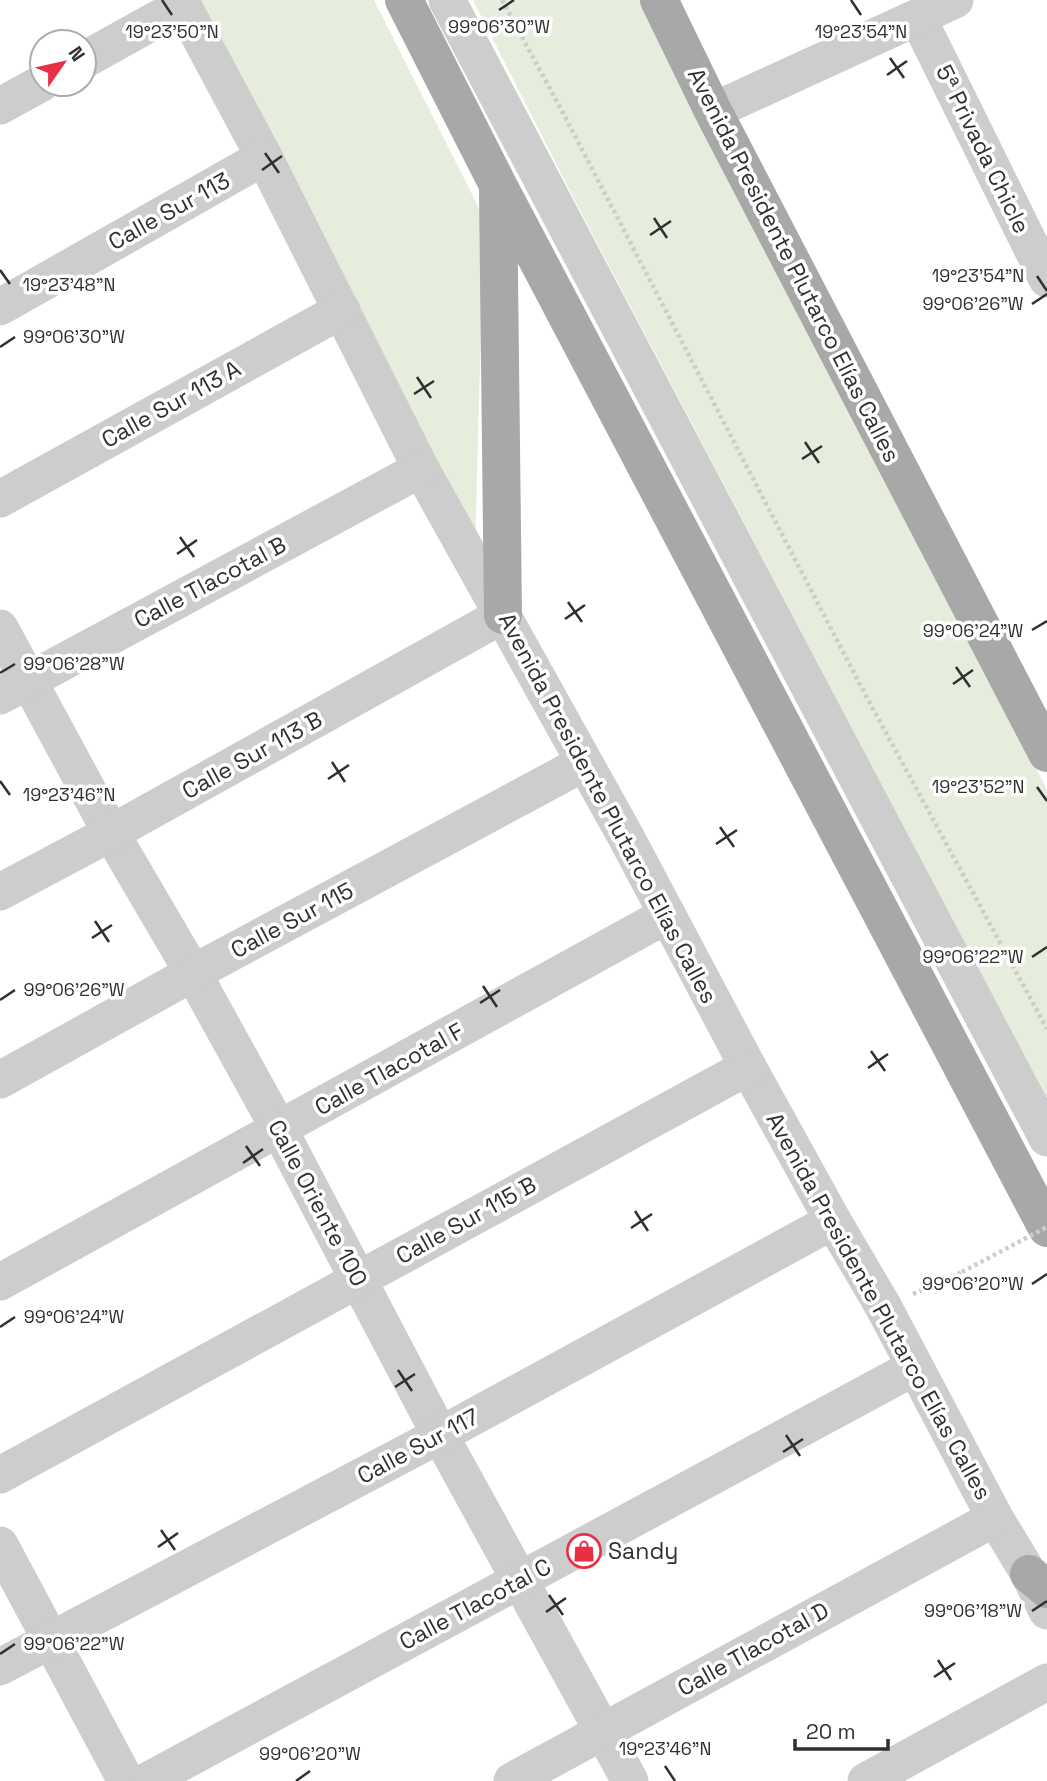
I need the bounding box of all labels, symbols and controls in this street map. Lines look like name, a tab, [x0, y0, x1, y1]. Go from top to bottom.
text: 99°06'30"W	[448, 15, 550, 38]
text: 19°23'50"N	[125, 20, 219, 43]
text: 19°23'54"N	[815, 20, 907, 43]
north arrow	[28, 28, 98, 98]
text: N	[63, 42, 91, 66]
street label: 5ª Privada Chicle	[929, 60, 1037, 238]
street label: Avenida Presidente Plutarco Elías Calles	[681, 63, 907, 467]
street label: Calle Sur 113	[103, 165, 235, 257]
text: 19°23'54"N	[932, 264, 1024, 287]
text: 19°23'48"N	[23, 273, 115, 296]
text: 99°06'26"W	[922, 292, 1024, 315]
text: 99°06'30"W	[23, 325, 125, 348]
street label: Calle Sur 113 A	[96, 353, 246, 455]
street label: Calle Tlacotal B	[129, 529, 291, 635]
street label: Avenida Presidente Plutarco Elías Calles	[492, 607, 724, 1009]
text: 99°06'24"W	[923, 619, 1023, 642]
text: 99°06'28"W	[23, 652, 125, 675]
street label: Calle Sur 113 B	[177, 704, 327, 806]
text: 19°23'52"N	[932, 775, 1024, 798]
text: 19°23'46"N	[23, 783, 115, 806]
street label: Calle Sur 115	[226, 875, 358, 965]
text: 99°06'22"W	[922, 945, 1024, 968]
text: 99°06'26"W	[23, 978, 125, 1001]
street label: Calle Tlacotal F	[309, 1016, 469, 1122]
street label: Avenida Presidente Plutarco Elías Calles	[760, 1107, 998, 1505]
street label: Calle Oriente 100	[261, 1114, 375, 1292]
street label: Calle Sur 115 B	[391, 1169, 541, 1271]
text: 99°06'20"W	[922, 1272, 1024, 1295]
text: 99°06'24"W	[24, 1305, 124, 1328]
street label: Calle Sur 117	[352, 1401, 484, 1491]
shop icon: Sandy	[565, 1532, 603, 1570]
place label: Sandy	[608, 1536, 678, 1566]
street label: Calle Tlacotal C	[394, 1551, 556, 1657]
street label: Calle Tlacotal D	[672, 1595, 834, 1703]
text: 99°06'18"W	[924, 1599, 1022, 1622]
text: 99°06'22"W	[23, 1632, 125, 1655]
scale bar	[795, 1708, 888, 1752]
text: 20 m	[806, 1718, 856, 1745]
text: 19°23'46"N	[619, 1737, 711, 1760]
text: 99°06'20"W	[259, 1742, 361, 1765]

